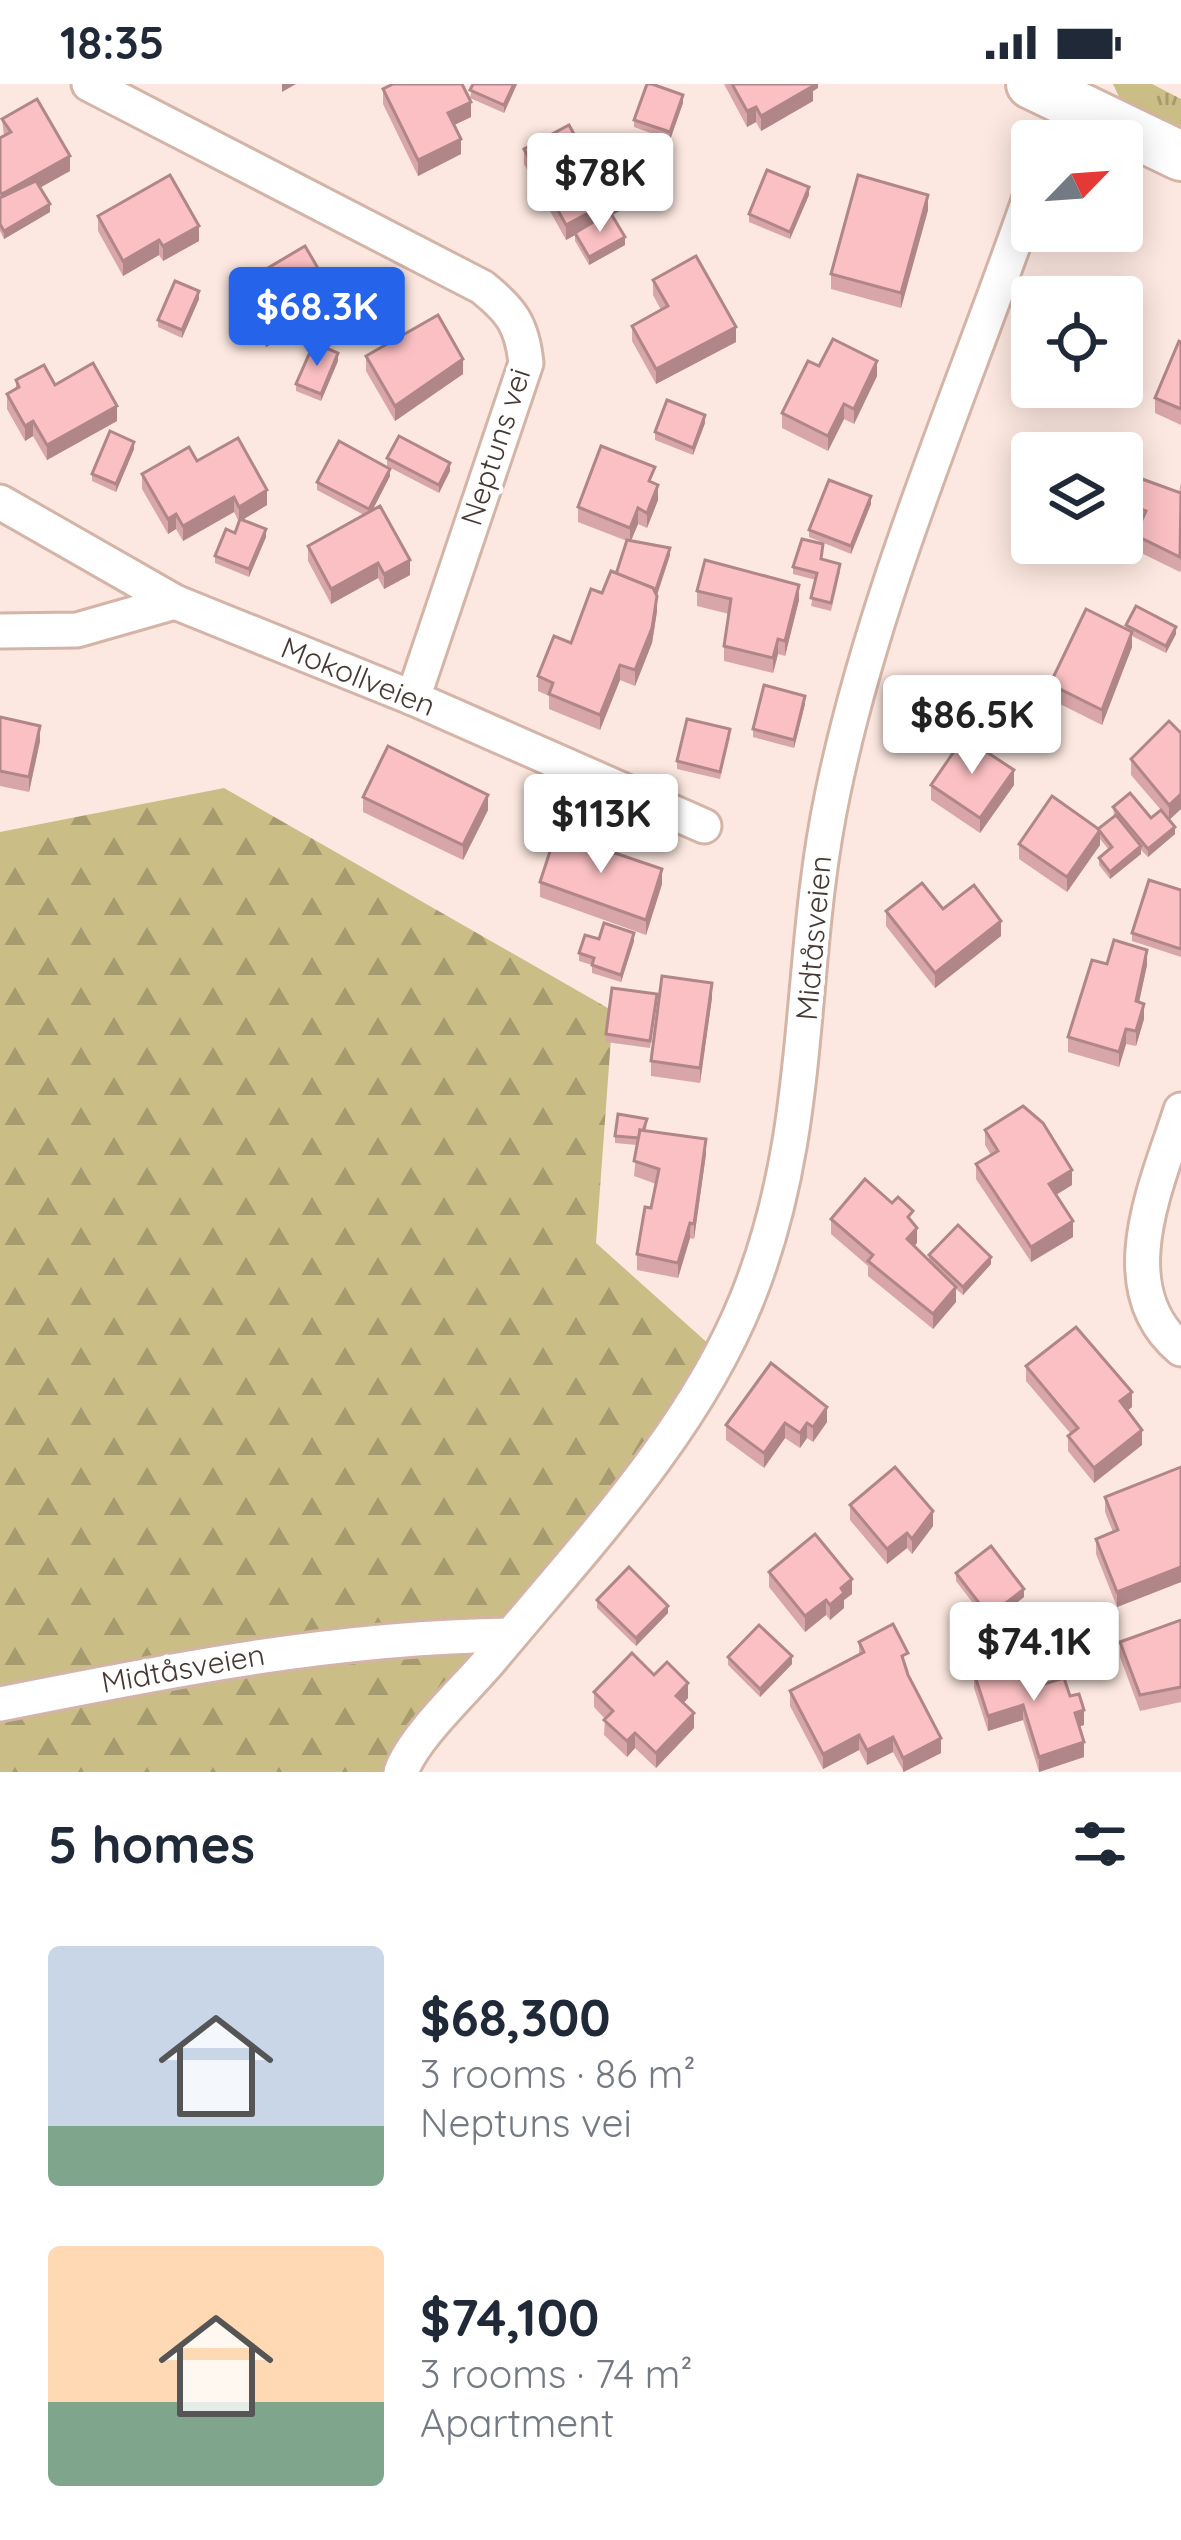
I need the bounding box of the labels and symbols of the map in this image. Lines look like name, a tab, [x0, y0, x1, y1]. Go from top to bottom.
north arrow	[1011, 120, 1143, 252]
pin: $78K	[529, 133, 671, 235]
pin: $68.3K	[219, 267, 415, 369]
street label: Neptuns vei	[452, 363, 538, 530]
street label: Mokollveien	[276, 628, 441, 724]
pin: $86.5K	[874, 675, 1070, 777]
pin: $113K	[517, 774, 685, 876]
street label: Midtåsveien	[787, 854, 839, 1022]
pin: $74.1K	[936, 1602, 1132, 1704]
street label: Midtåsveien	[98, 1635, 267, 1701]

